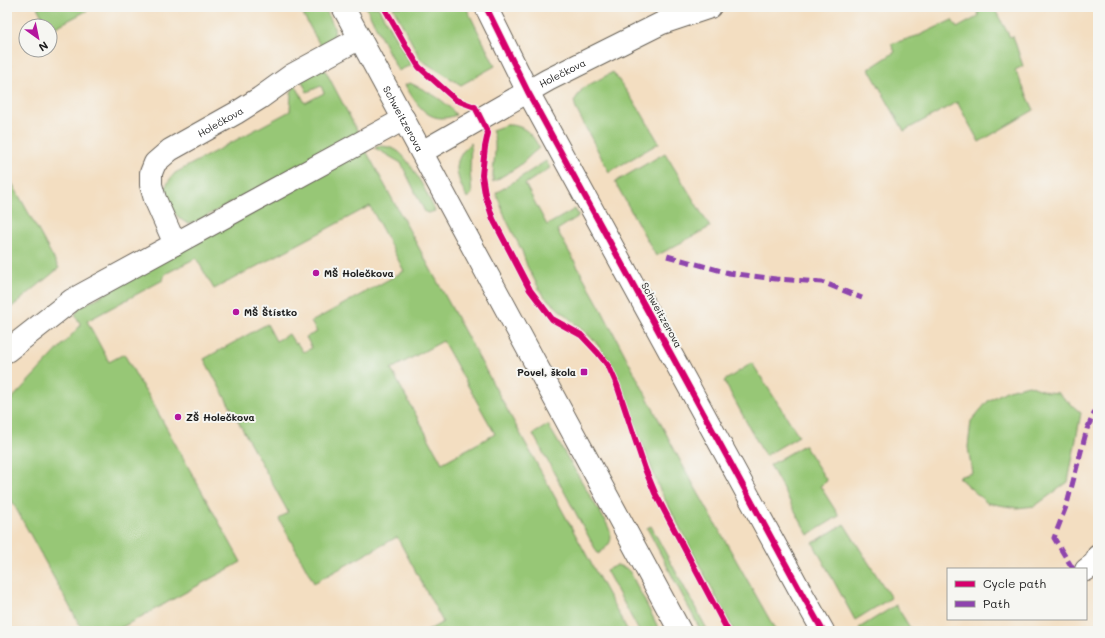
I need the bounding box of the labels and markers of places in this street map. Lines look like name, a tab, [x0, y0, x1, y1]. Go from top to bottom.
place label: MŠ Holečkova	[324, 266, 394, 280]
marker: MŠ Holečkova	[311, 268, 321, 278]
place label: MŠ Štístko	[244, 305, 297, 319]
marker: MŠ Štístko	[231, 307, 241, 317]
place label: Povel, škola	[517, 365, 576, 379]
marker: Povel, škola	[579, 367, 589, 377]
place label: ZŠ Holečkova	[186, 410, 255, 424]
marker: ZŠ Holečkova	[173, 412, 183, 422]

